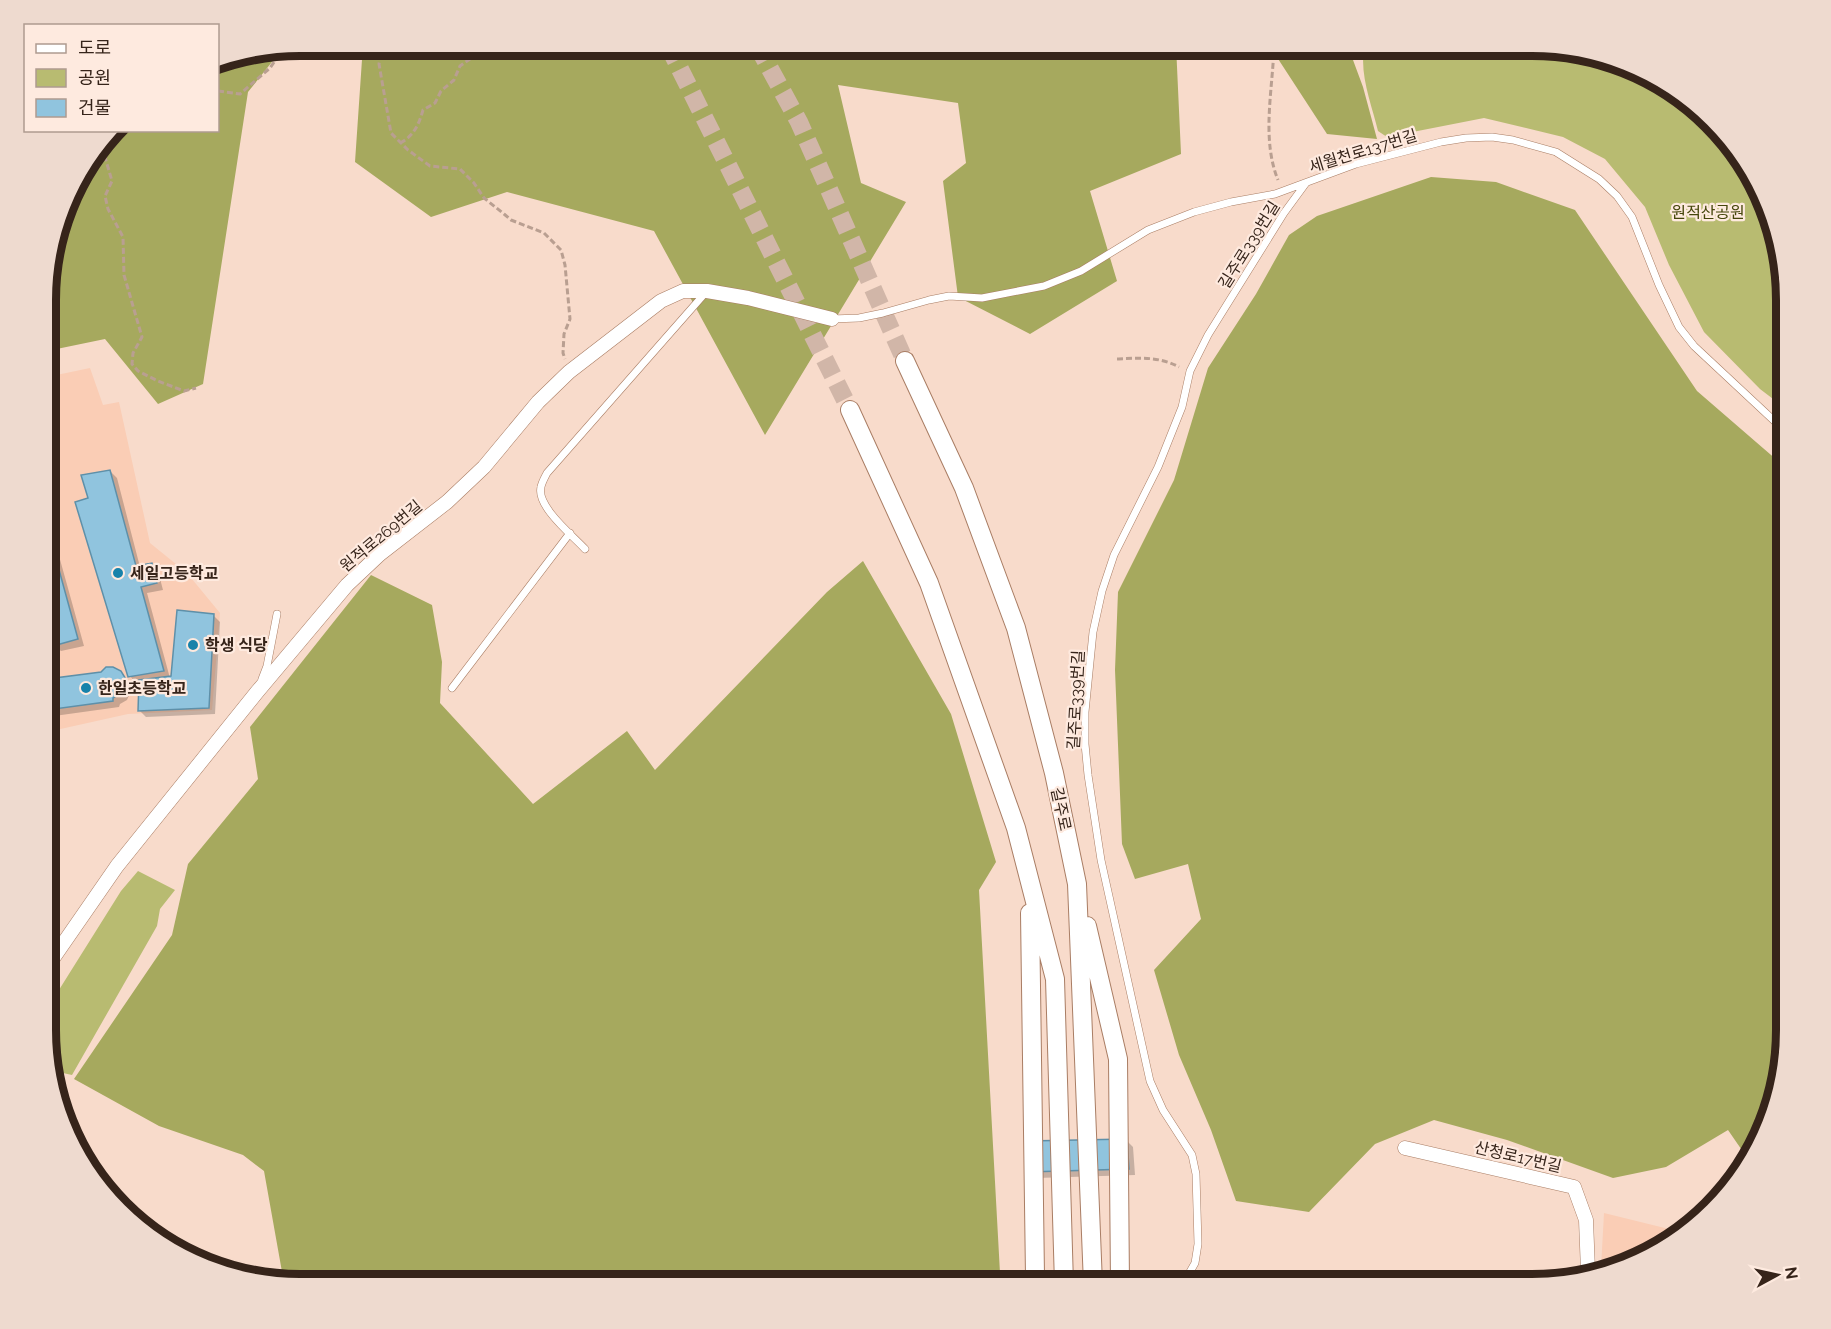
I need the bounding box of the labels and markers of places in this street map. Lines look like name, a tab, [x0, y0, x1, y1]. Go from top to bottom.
place label: 세일고등학교	[130, 564, 219, 583]
marker: 세일고등학교	[111, 566, 125, 580]
place label: 학생 식당	[205, 636, 268, 655]
marker: 학생 식당	[186, 638, 200, 652]
place label: 한일초등학교	[98, 679, 187, 698]
marker: 한일초등학교	[79, 681, 93, 695]

